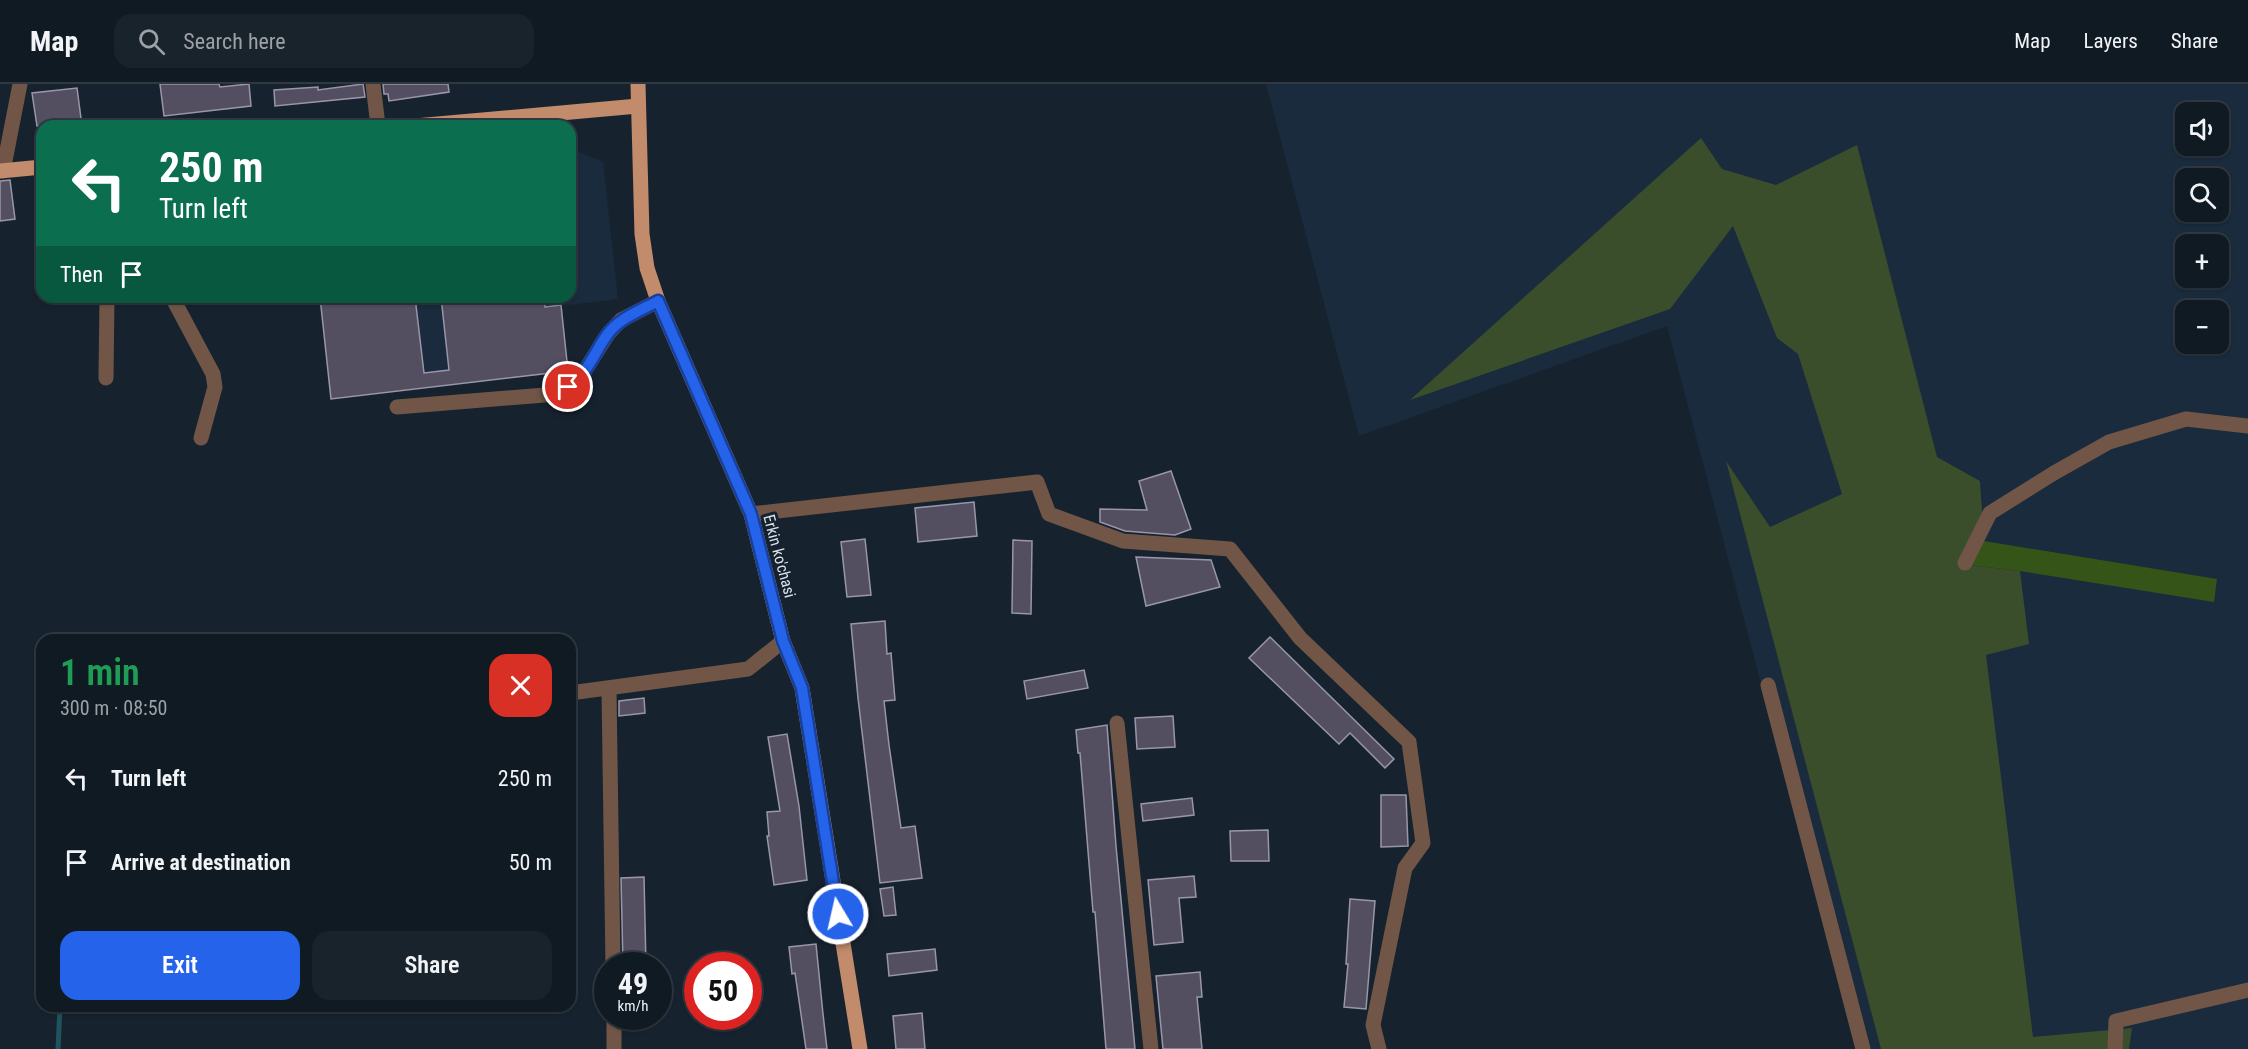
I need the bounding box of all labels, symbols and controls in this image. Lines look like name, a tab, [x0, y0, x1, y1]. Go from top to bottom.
search box	[114, 14, 534, 68]
text: Map	[30, 25, 78, 58]
icon: search	[135, 25, 168, 58]
text: Search here	[183, 29, 286, 54]
text: Map	[2014, 29, 2051, 53]
text: Layers	[2084, 29, 2138, 53]
text: Share	[2171, 29, 2218, 53]
map controls	[2175, 102, 2229, 354]
button: sound	[2175, 102, 2229, 156]
text: 250 m	[159, 143, 264, 192]
icon: left	[60, 144, 138, 222]
button: search	[2175, 168, 2229, 222]
text: Turn left	[159, 193, 248, 225]
button: +	[2175, 234, 2229, 288]
icon: arrive	[115, 258, 148, 291]
text: Then	[60, 262, 103, 287]
button: −	[2175, 300, 2229, 354]
pin	[542, 361, 593, 412]
icon: arrive	[551, 370, 584, 403]
street label: Erkin ko'chasi	[759, 512, 800, 600]
text: 1 min	[60, 652, 140, 694]
button: close	[489, 654, 552, 717]
text: 300 m · 08:50	[60, 696, 167, 720]
icon: left	[60, 762, 93, 795]
text: Turn left	[111, 766, 186, 791]
text: 250 m	[498, 766, 552, 791]
icon: arrive	[60, 846, 93, 879]
text: Arrive at destination	[111, 850, 291, 875]
text: 50 m	[509, 850, 552, 875]
position arrow	[806, 882, 870, 946]
button: Exit	[60, 931, 300, 1000]
button: Share	[312, 931, 552, 1000]
speed limit sign: 50	[684, 952, 762, 1030]
text: 49	[618, 966, 648, 1001]
text: km/h	[618, 997, 648, 1015]

